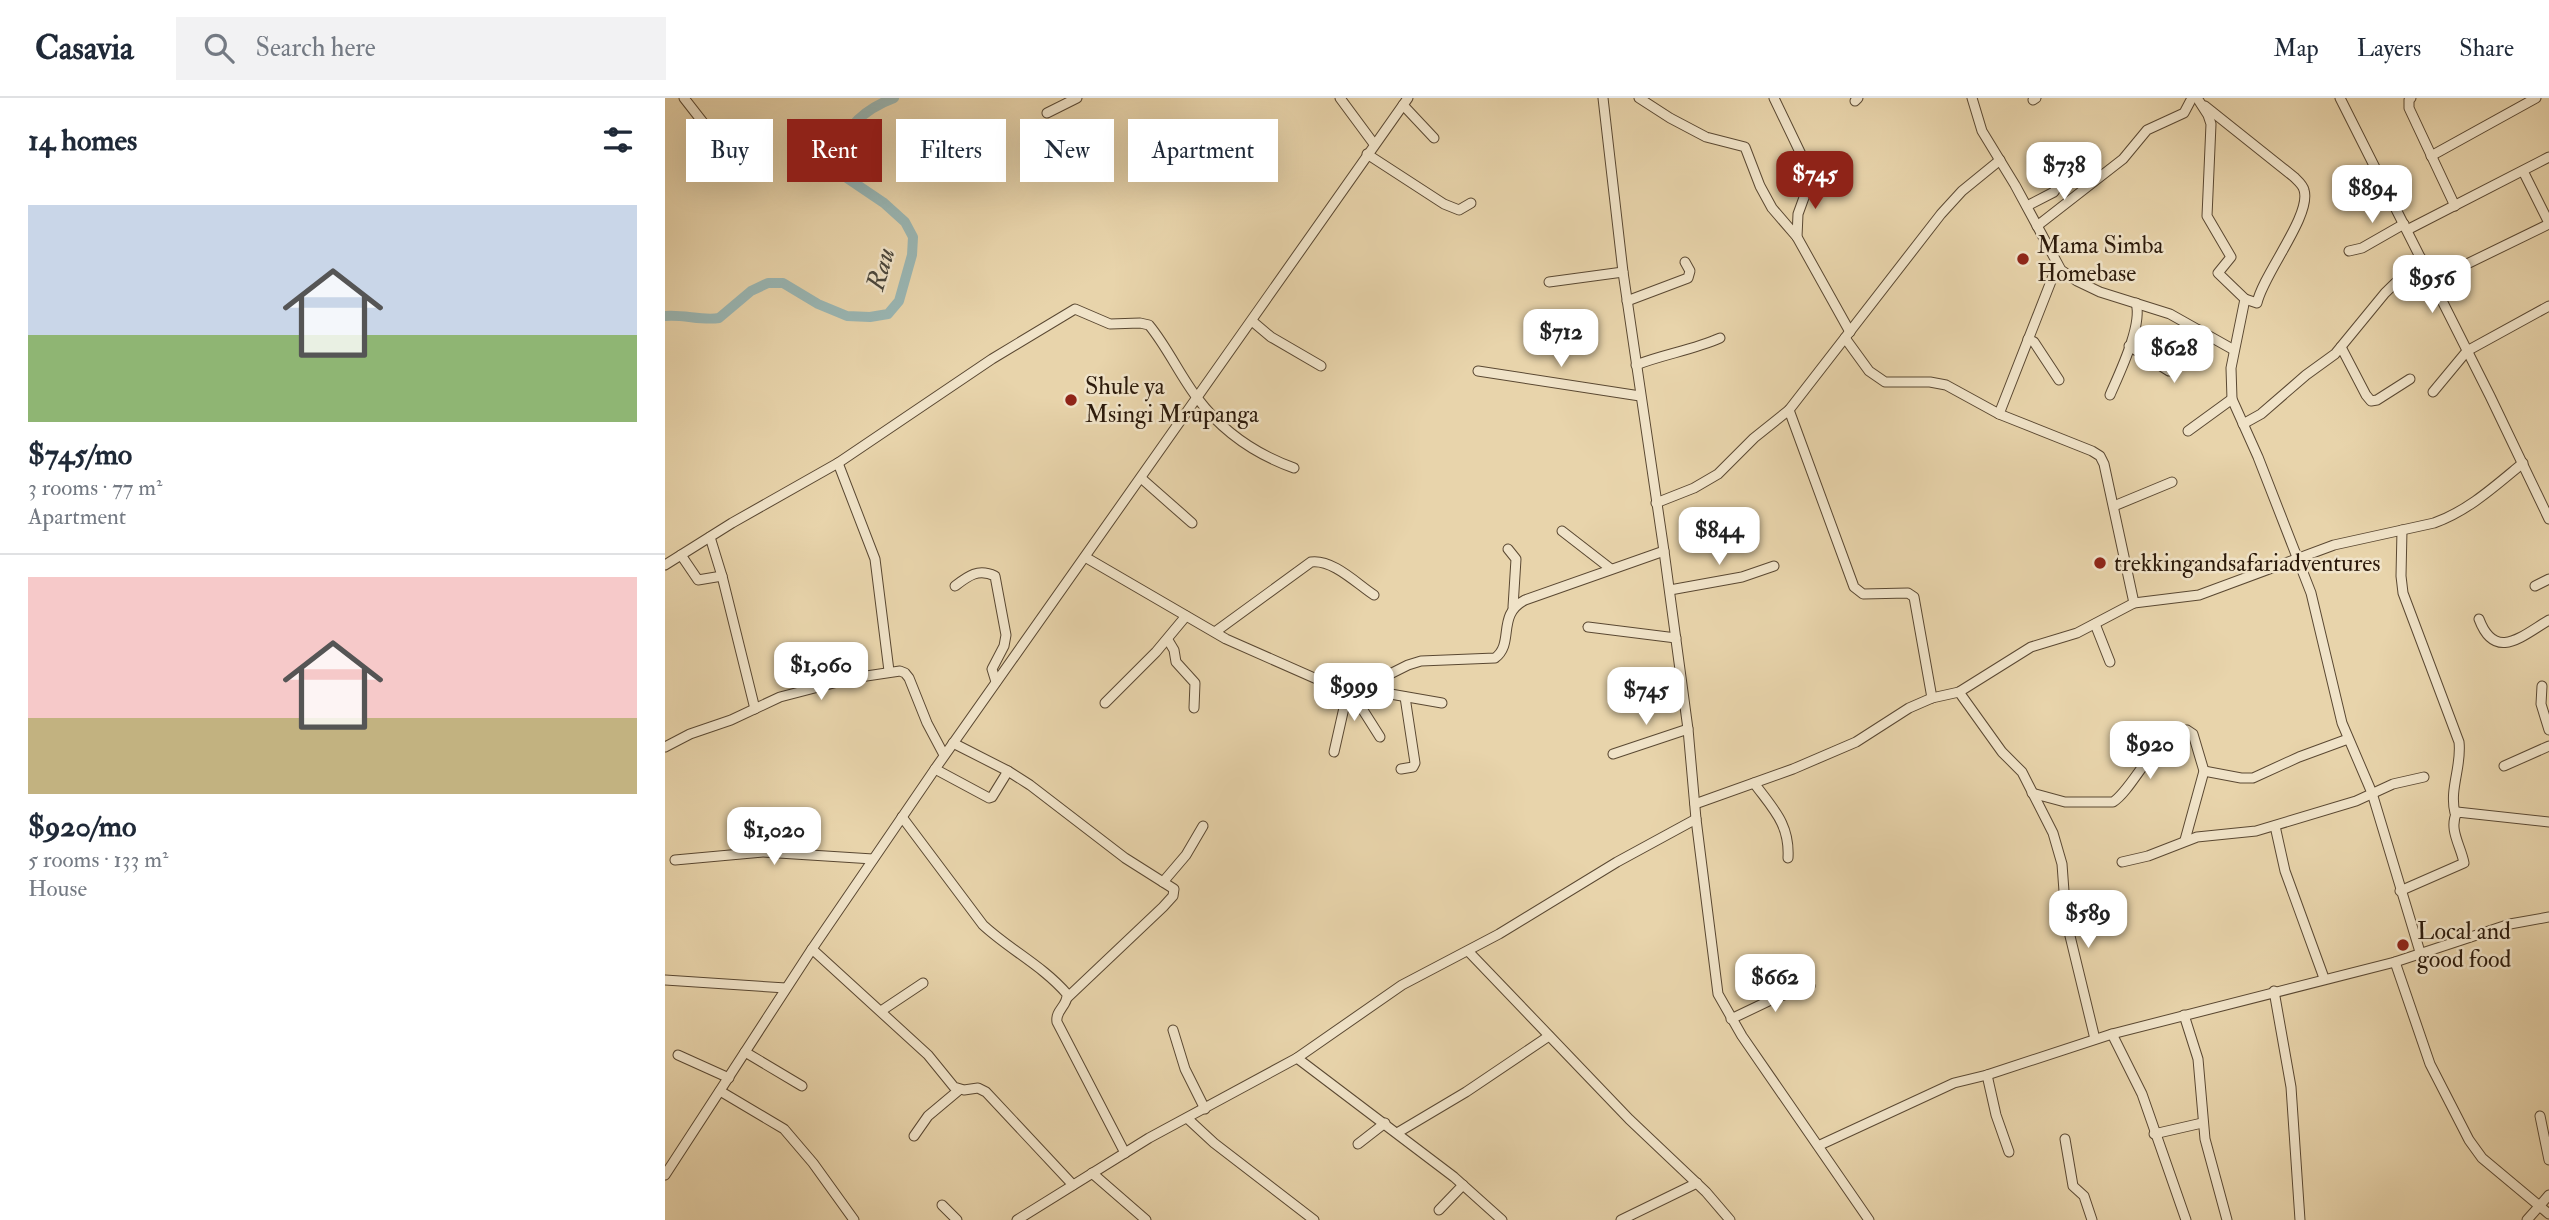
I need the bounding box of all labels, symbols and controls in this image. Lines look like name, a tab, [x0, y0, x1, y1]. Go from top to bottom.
search box	[176, 17, 666, 80]
text: Casavia	[35, 28, 134, 69]
icon: search	[200, 29, 238, 67]
text: Search here	[256, 32, 376, 64]
text: Map	[2274, 33, 2319, 64]
text: Layers	[2357, 33, 2421, 64]
text: Share	[2459, 33, 2514, 64]
chip: Buy	[686, 119, 773, 182]
chip: Rent	[787, 119, 882, 182]
chip: Filters	[896, 119, 1006, 182]
chip: New	[1020, 119, 1114, 182]
chip: Apartment	[1128, 119, 1278, 182]
icon: filters	[599, 121, 637, 159]
text: 14 homes	[28, 122, 137, 159]
pin: $738	[2023, 142, 2105, 202]
text: $738	[2042, 150, 2086, 179]
pin: $745	[1774, 152, 1856, 211]
text: $745	[1792, 159, 1838, 188]
pin: $894	[2331, 166, 2413, 225]
text: $894	[2348, 173, 2396, 202]
place label: Mama Simba Homebase	[2037, 230, 2164, 289]
water label: Rau	[859, 244, 902, 295]
icon: home	[270, 250, 396, 376]
marker: Mama Simba Homebase	[2015, 251, 2031, 267]
pin: $956	[2391, 256, 2473, 315]
text: $956	[2409, 263, 2455, 292]
pin: $712	[1520, 310, 1602, 369]
text: $712	[1539, 317, 1583, 346]
pin: $628	[2133, 326, 2215, 385]
text: $628	[2150, 333, 2198, 362]
place label: Shule ya Msingi Mrupanga	[1085, 371, 1260, 430]
marker: Shule ya Msingi Mrupanga	[1063, 392, 1079, 408]
text: $745/mo	[28, 436, 132, 473]
text: 3 rooms · 77 m²	[28, 473, 163, 502]
text: Apartment	[28, 502, 126, 531]
pin: $844	[1678, 508, 1760, 567]
text: $844	[1695, 515, 1743, 544]
place label: trekkingandsafariadventures	[2114, 548, 2381, 579]
marker: trekkingandsafariadventures	[2092, 555, 2108, 571]
icon: home	[270, 622, 396, 748]
pin: $1,060	[764, 642, 878, 702]
text: $1,060	[790, 650, 852, 679]
pin: $999	[1313, 664, 1395, 723]
pin: $745	[1605, 668, 1687, 727]
text: $999	[1330, 671, 1378, 700]
text: $745	[1623, 675, 1669, 704]
pin: $920	[2109, 722, 2191, 781]
text: $920	[2126, 729, 2174, 758]
text: $920/mo	[28, 808, 136, 845]
pin: $1,020	[717, 808, 831, 867]
text: $1,020	[743, 815, 805, 844]
text: 5 rooms · 133 m²	[28, 845, 169, 874]
text: House	[28, 874, 87, 903]
pin: $589	[2047, 890, 2129, 950]
text: $589	[2065, 898, 2111, 927]
place label: Local and good food	[2417, 916, 2512, 975]
marker: Local and good food	[2395, 937, 2411, 953]
pin: $662	[1734, 954, 1816, 1014]
text: $662	[1751, 962, 1799, 991]

